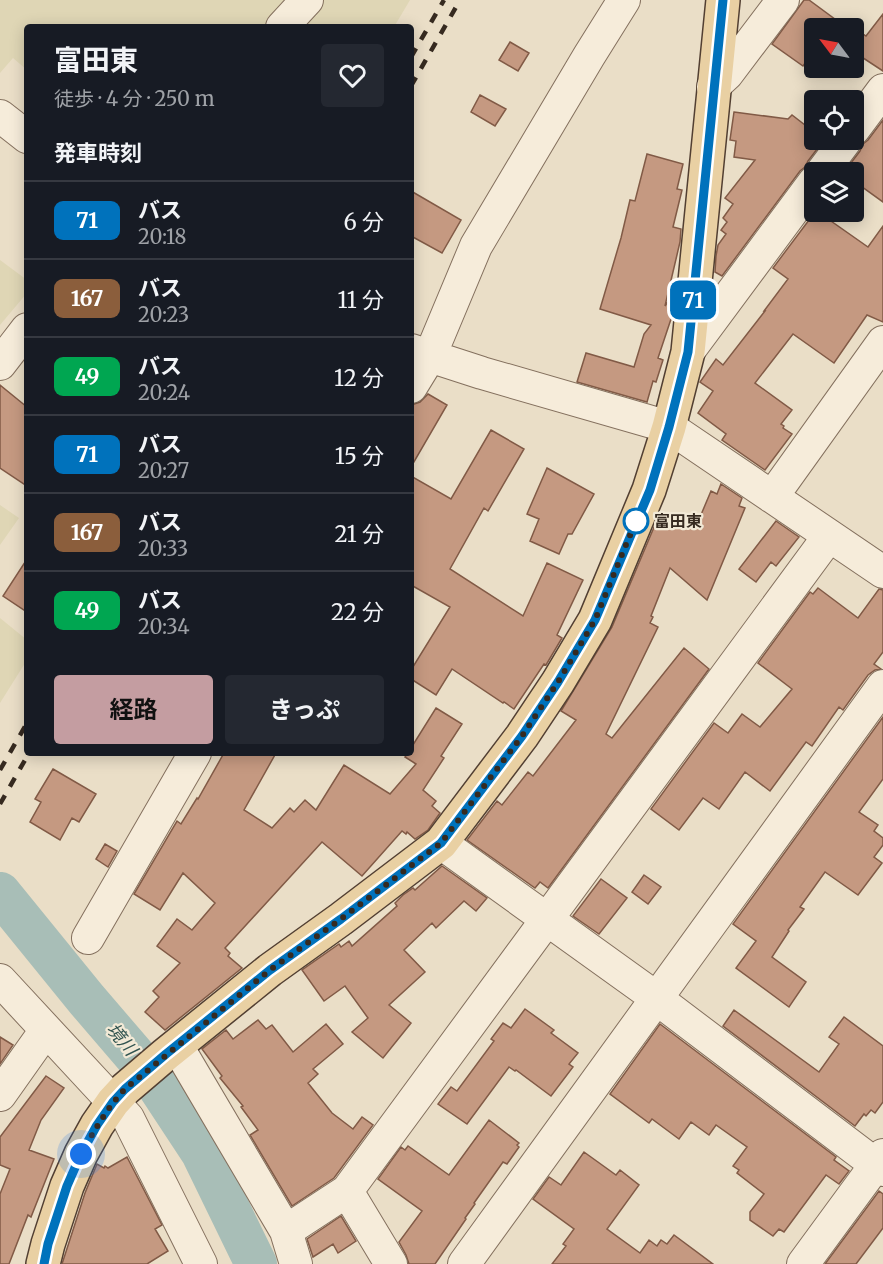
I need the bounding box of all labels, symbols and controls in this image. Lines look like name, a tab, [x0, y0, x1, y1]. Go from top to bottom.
north arrow	[804, 18, 864, 78]
map controls	[804, 18, 864, 222]
text: 富田東	[54, 42, 138, 78]
button: heart	[321, 44, 384, 107]
text: 徒歩 · 4 分 · 250 m	[54, 86, 215, 111]
button: locate	[804, 90, 864, 150]
text: 発車時刻	[54, 139, 142, 167]
button: layers	[804, 162, 864, 222]
text: バス	[138, 196, 182, 224]
text: 71	[76, 207, 98, 234]
text: 6 分	[343, 208, 384, 236]
text: 20:18	[138, 224, 186, 249]
text: バス	[138, 274, 182, 302]
line badge: 71	[666, 280, 720, 320]
text: 167	[71, 285, 103, 312]
text: 11 分	[338, 286, 384, 314]
text: 71	[682, 287, 704, 314]
text: 20:23	[138, 302, 189, 327]
text: バス	[138, 352, 182, 380]
text: 49	[74, 363, 100, 390]
text: 12 分	[334, 364, 384, 392]
text: 20:24	[138, 380, 190, 405]
text: バス	[138, 430, 182, 458]
text: 71	[76, 441, 98, 468]
text: 15 分	[335, 442, 384, 470]
text: 20:27	[138, 458, 189, 483]
text: バス	[138, 508, 182, 536]
marker: 富田東	[623, 508, 649, 534]
place label: 富田東	[654, 511, 702, 531]
text: 167	[71, 519, 103, 546]
text: 21 分	[334, 520, 384, 548]
text: 20:33	[138, 536, 188, 561]
text: バス	[138, 586, 182, 614]
text: 49	[74, 597, 100, 624]
text: 22 分	[331, 598, 384, 626]
text: 20:34	[138, 614, 190, 639]
button: 経路	[54, 675, 213, 744]
button: きっぷ	[225, 675, 384, 744]
water label: 境川	[102, 1018, 144, 1062]
your location	[66, 1139, 96, 1169]

